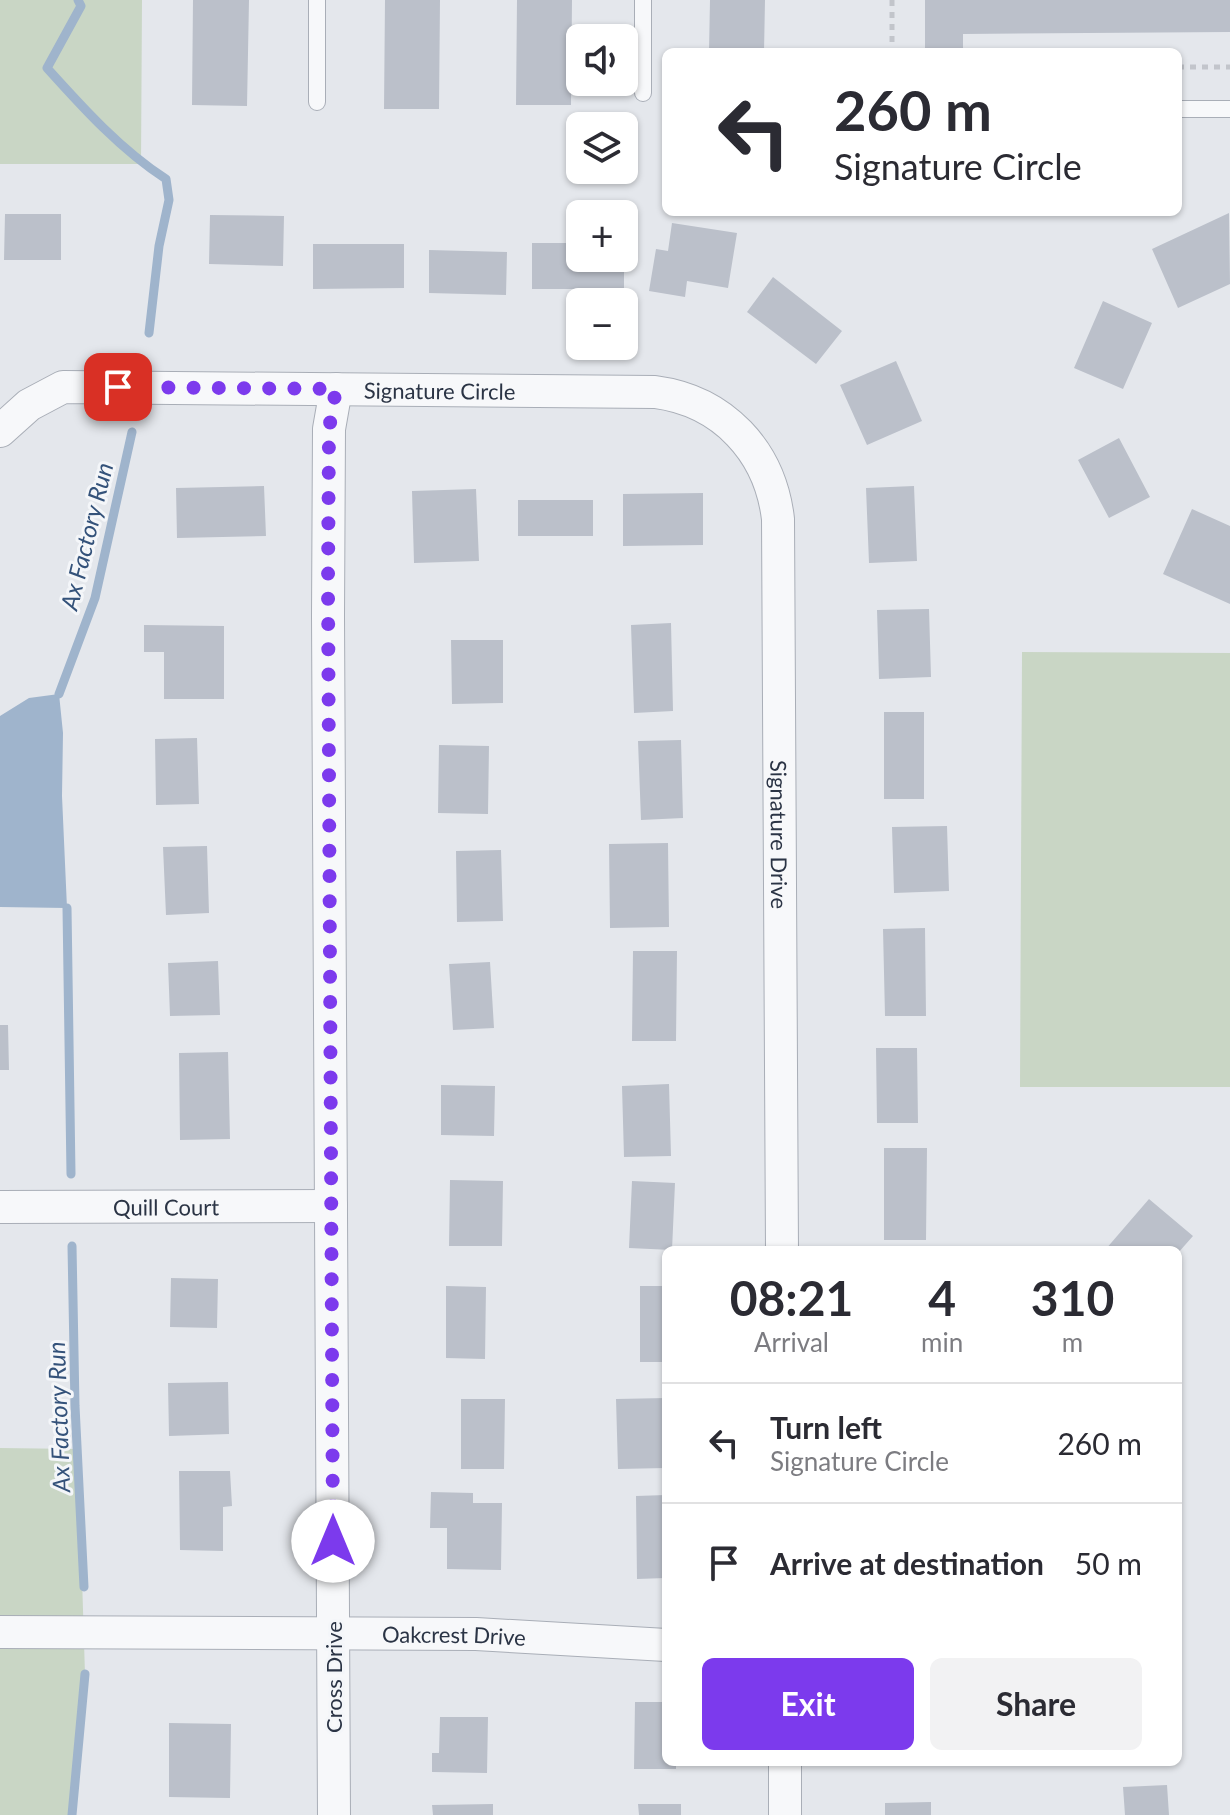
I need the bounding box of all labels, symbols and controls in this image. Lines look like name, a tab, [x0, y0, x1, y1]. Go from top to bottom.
map controls	[566, 24, 638, 360]
button: sound	[566, 24, 638, 96]
text: 260 m	[834, 76, 992, 143]
icon: left	[702, 80, 806, 184]
button: layers	[566, 112, 638, 184]
text: Signature Circle	[834, 144, 1082, 188]
button: +	[566, 200, 638, 272]
button: −	[566, 288, 638, 360]
pin	[84, 353, 152, 421]
icon: arrive	[96, 365, 140, 409]
street label: Signature Circle	[364, 376, 515, 404]
water label: Ax Factory Run	[53, 459, 118, 614]
street label: Signature Drive	[766, 760, 794, 909]
street label: Quill Court	[113, 1193, 219, 1220]
text: 08:21	[730, 1269, 853, 1326]
text: 4	[928, 1269, 956, 1326]
text: 310	[1031, 1269, 1114, 1326]
text: Arrival	[754, 1326, 829, 1358]
text: min	[921, 1326, 963, 1358]
text: m	[1062, 1326, 1083, 1358]
water label: Ax Factory Run	[41, 1341, 75, 1494]
text: Turn left	[770, 1409, 882, 1445]
icon: left	[702, 1421, 746, 1465]
text: 260 m	[1057, 1425, 1142, 1461]
text: Signature Circle	[770, 1445, 949, 1477]
position arrow	[291, 1499, 375, 1583]
icon: arrive	[702, 1541, 746, 1585]
text: Arrive at destination	[770, 1545, 1044, 1581]
text: 50 m	[1075, 1545, 1142, 1581]
street label: Oakcrest Drive	[382, 1620, 527, 1650]
street label: Cross Drive	[320, 1621, 347, 1733]
button: Exit	[702, 1658, 914, 1750]
button: Share	[930, 1658, 1142, 1750]

